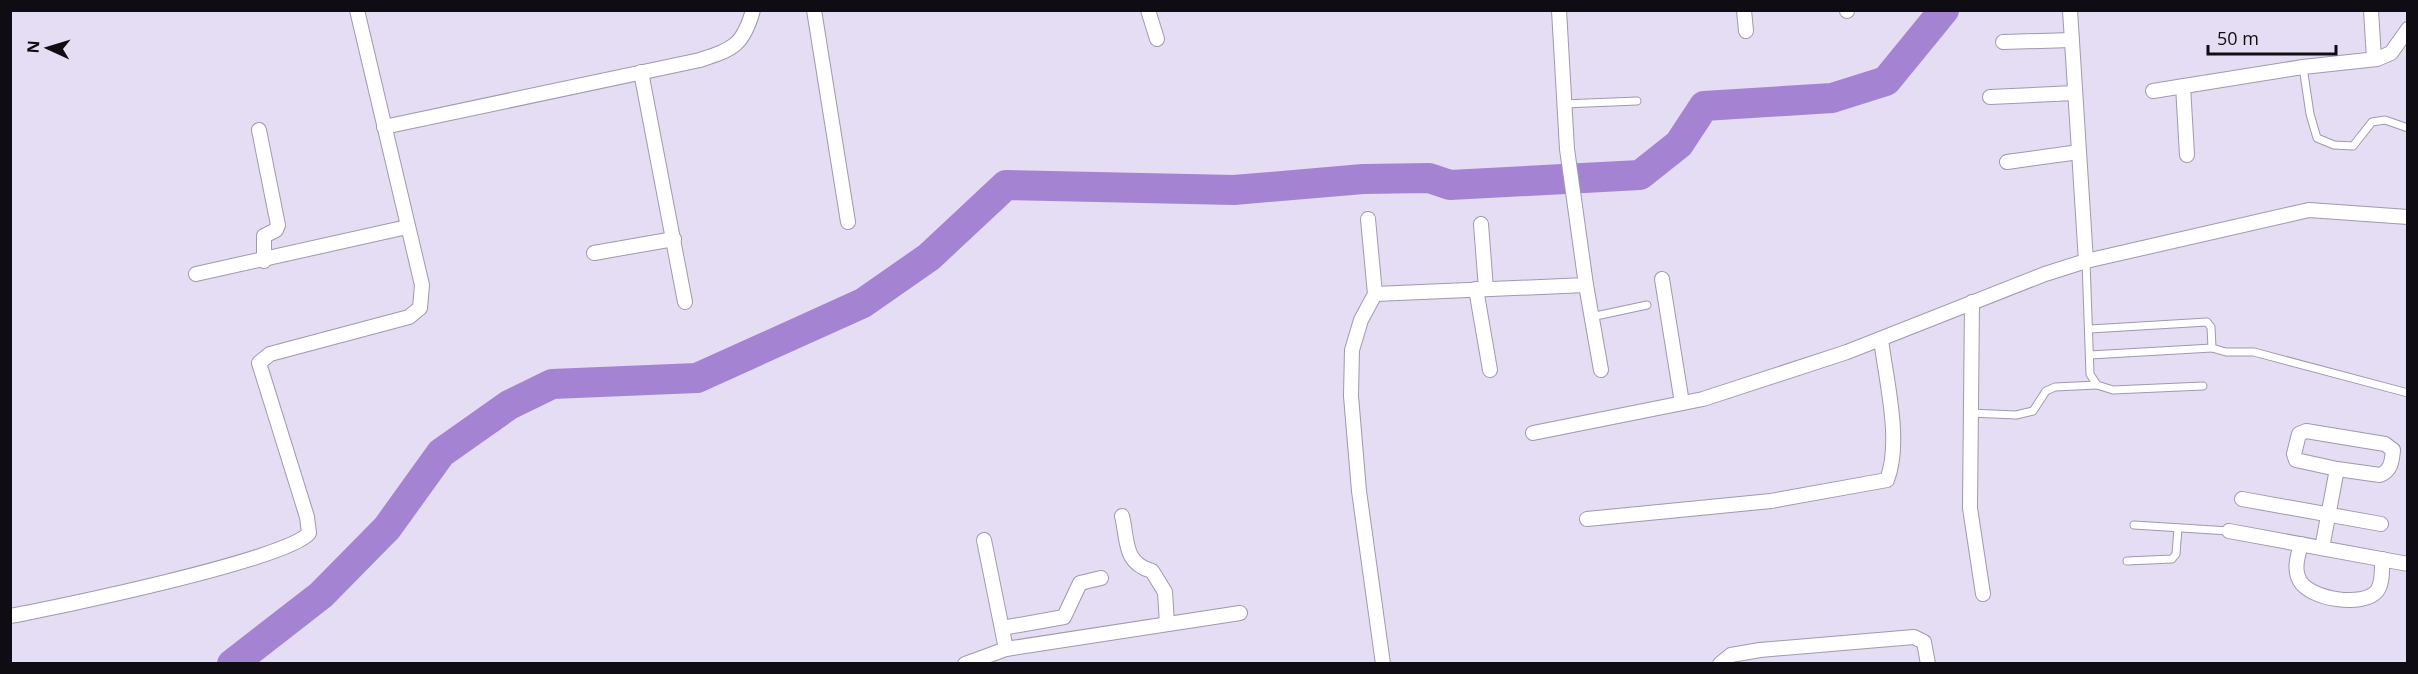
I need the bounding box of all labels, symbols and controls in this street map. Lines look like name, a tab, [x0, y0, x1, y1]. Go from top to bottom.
north arrow	[18, 18, 78, 78]
scale bar	[2208, 18, 2336, 56]
text: 50 m	[2217, 26, 2259, 50]
text: N	[22, 40, 44, 54]

